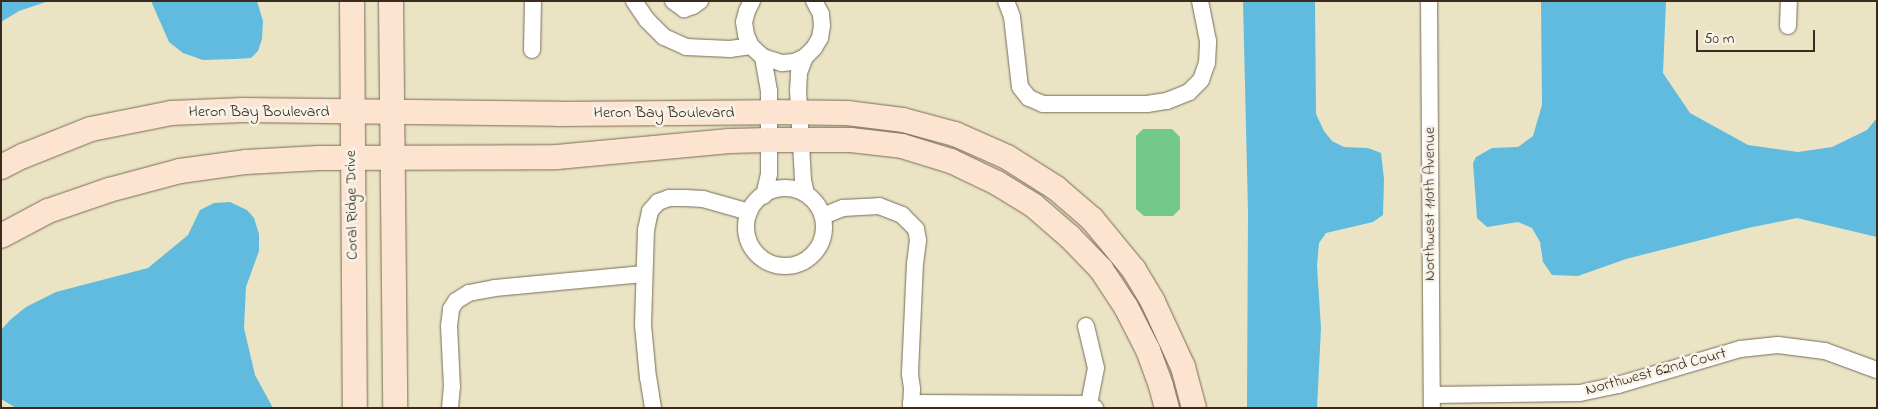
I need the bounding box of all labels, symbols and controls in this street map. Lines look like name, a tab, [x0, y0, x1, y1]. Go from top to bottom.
scale bar	[1698, 20, 1817, 52]
text: 50 m	[1704, 28, 1734, 50]
street label: Heron Bay Boulevard	[189, 102, 329, 122]
street label: Heron Bay Boulevard	[594, 103, 734, 123]
street label: Northwest 110th Avenue	[1420, 127, 1440, 281]
street label: Coral Ridge Drive	[341, 150, 363, 260]
street label: Northwest 62nd Court	[1584, 344, 1728, 400]

